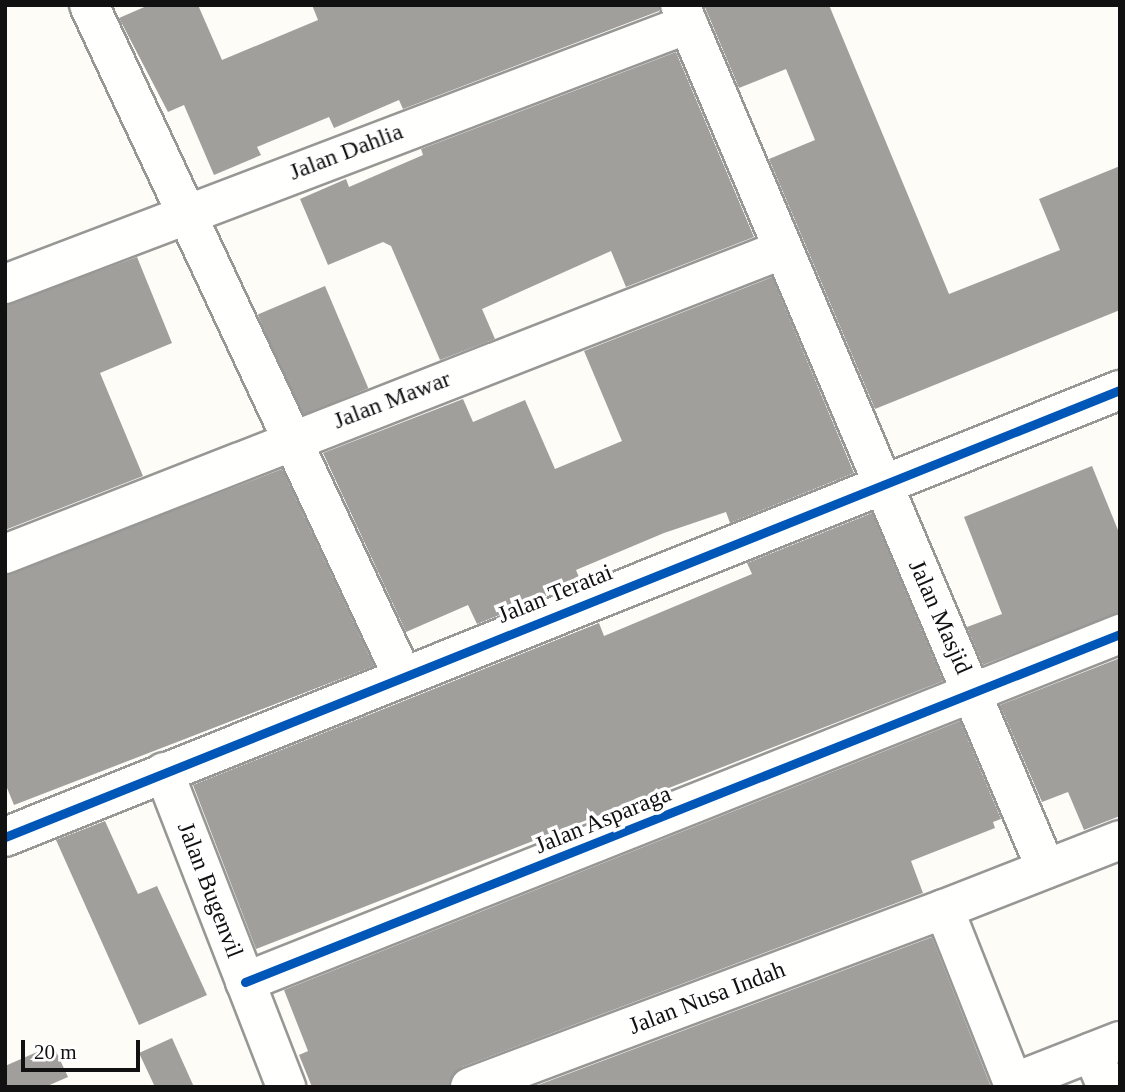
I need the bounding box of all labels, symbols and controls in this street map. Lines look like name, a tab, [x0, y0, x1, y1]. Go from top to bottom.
street label: Jalan Dahlia	[285, 117, 407, 187]
street label: Jalan Mawar	[329, 364, 455, 436]
street label: Jalan Masjid	[902, 555, 978, 679]
street label: Jalan Teratai	[493, 558, 617, 630]
street label: Jalan Asparaga	[530, 779, 676, 861]
street label: Jalan Bugenvil	[171, 818, 249, 962]
street label: Jalan Nusa Indah	[625, 955, 789, 1041]
scale bar	[24, 1026, 144, 1070]
text: 20 m	[34, 1040, 77, 1064]

